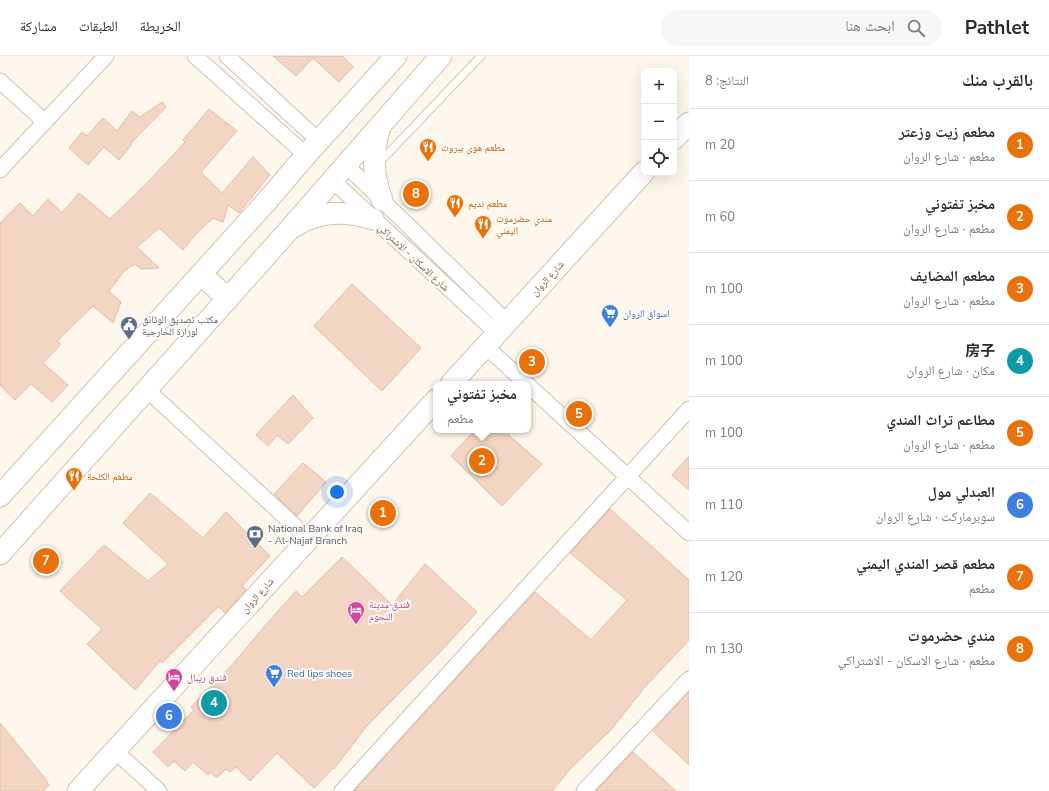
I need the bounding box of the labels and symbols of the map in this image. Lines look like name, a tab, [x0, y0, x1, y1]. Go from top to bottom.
restaurant icon: مطعم هوى بيروت	[418, 137, 438, 162]
place label: مطعم هوى بيروت	[441, 141, 506, 155]
pin: 8	[403, 179, 429, 209]
restaurant icon: مطعم نديم	[445, 193, 465, 218]
place label: مطعم نديم	[468, 197, 507, 211]
place label: مندي حضرموت اليمني	[496, 212, 553, 239]
restaurant icon: مندي حضرموت اليمني	[473, 214, 493, 239]
street label: شارع الاسكان - الاشتراكي	[374, 221, 453, 295]
street label: شارع الروان	[528, 258, 568, 299]
supermarket icon: اسواق الروان	[600, 303, 620, 328]
place label: اسواق الروان	[623, 307, 670, 321]
place label: مكتب تصديق الوثائق لوزارة الخارجية	[142, 313, 219, 339]
public building icon: مكتب تصديق الوثائق لوزارة الخارجية	[119, 315, 139, 340]
pin: 3	[519, 347, 545, 377]
pin: 5	[566, 399, 592, 429]
pin: 2	[469, 446, 495, 476]
restaurant icon: مطعم الكلحة	[64, 466, 84, 491]
place label: مطعم الكلحة	[87, 470, 133, 484]
your location	[327, 482, 347, 502]
pin: 1	[370, 498, 396, 528]
place label: National Bank of Iraq - Al-Najaf Branch	[268, 522, 363, 548]
bank icon: National Bank of Iraq - Al-Najaf Branch	[245, 524, 265, 549]
pin: 7	[33, 546, 59, 576]
street label: شارع الروان	[238, 575, 278, 616]
place label: فندق مدينة النجوم	[369, 598, 410, 624]
hotel icon: فندق مدينة النجوم	[346, 600, 366, 625]
supermarket icon: Red lips shoes	[264, 663, 284, 688]
hotel icon: فندق ريبال	[164, 667, 184, 692]
place label: Red lips shoes	[287, 667, 352, 681]
place label: فندق ريبال	[187, 671, 227, 685]
pin: 4	[201, 688, 227, 718]
pin: 6	[156, 701, 182, 731]

